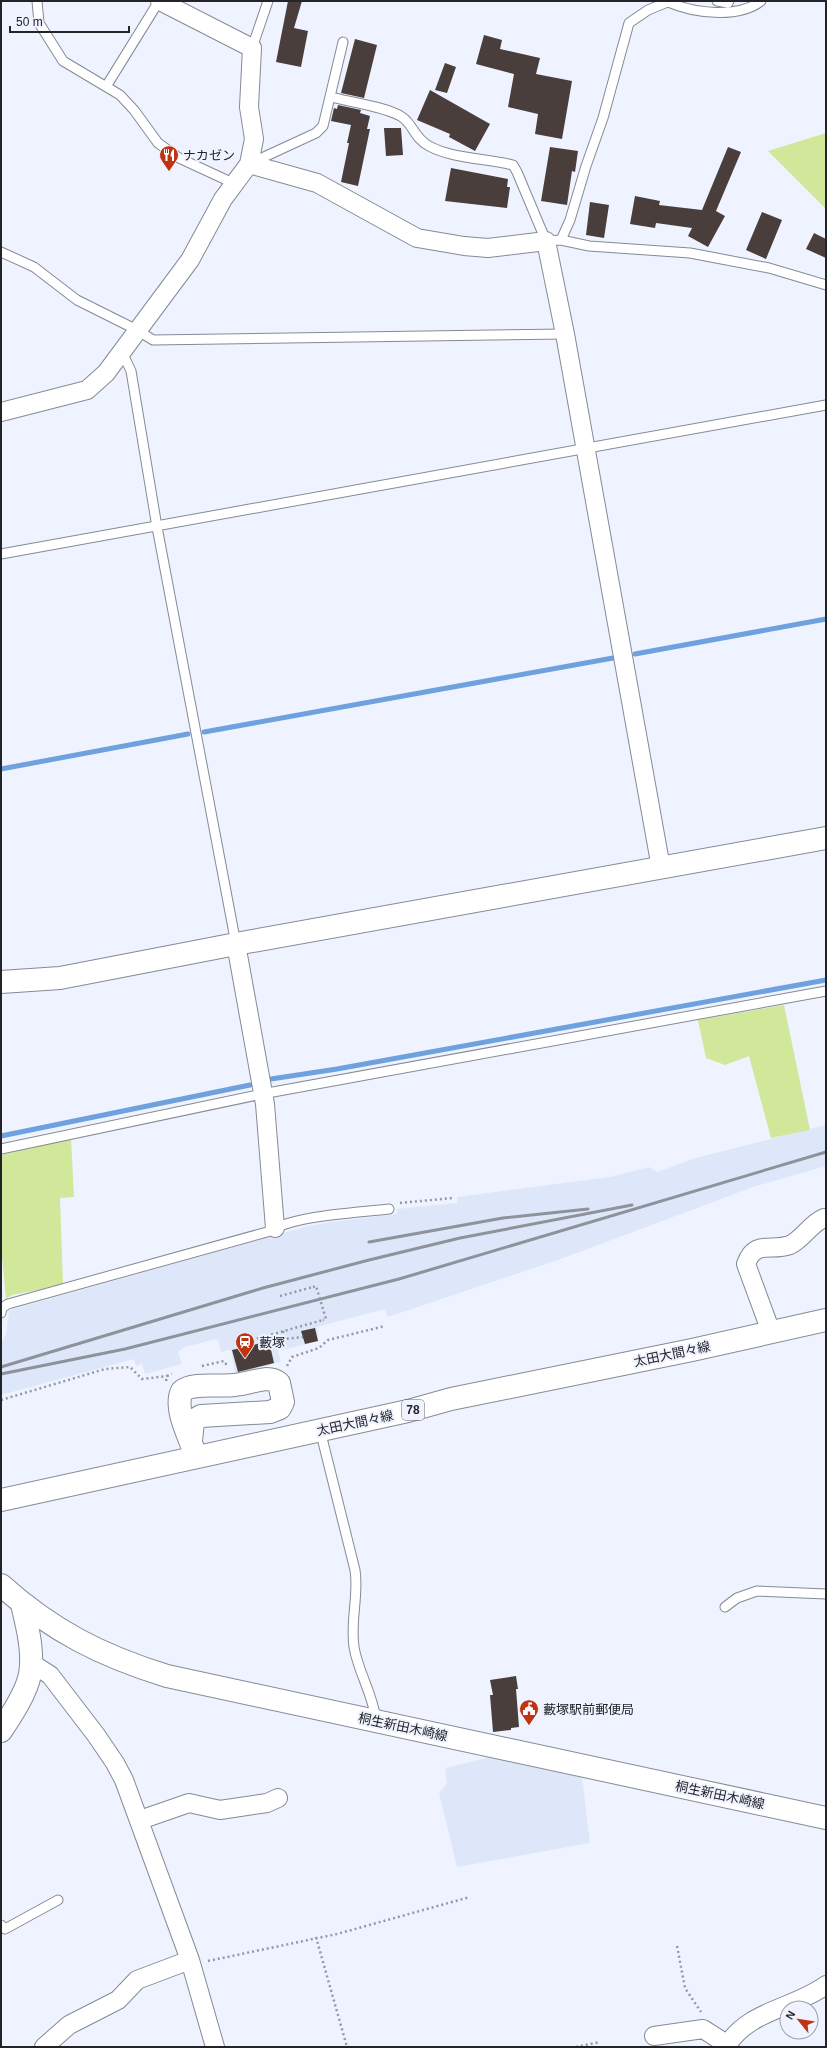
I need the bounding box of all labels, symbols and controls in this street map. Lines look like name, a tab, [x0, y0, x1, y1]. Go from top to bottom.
scale bar	[10, 8, 129, 34]
text: 50 m	[16, 15, 43, 29]
restaurant icon: ナカゼン	[158, 144, 180, 172]
place label: ナカゼン	[183, 148, 235, 163]
station icon: 藪塚	[234, 1331, 256, 1359]
place label: 藪塚	[259, 1335, 285, 1350]
street label: 太田大間々線	[632, 1339, 712, 1369]
road number: 78	[402, 1400, 424, 1420]
street label: 太田大間々線	[315, 1408, 395, 1438]
public building icon: 藪塚駅前郵便局	[518, 1698, 540, 1726]
place label: 藪塚駅前郵便局	[543, 1702, 634, 1717]
street label: 桐生新田木崎線	[357, 1710, 449, 1744]
street label: 桐生新田木崎線	[674, 1778, 766, 1812]
north arrow	[779, 2000, 819, 2040]
text: N	[783, 2009, 798, 2021]

